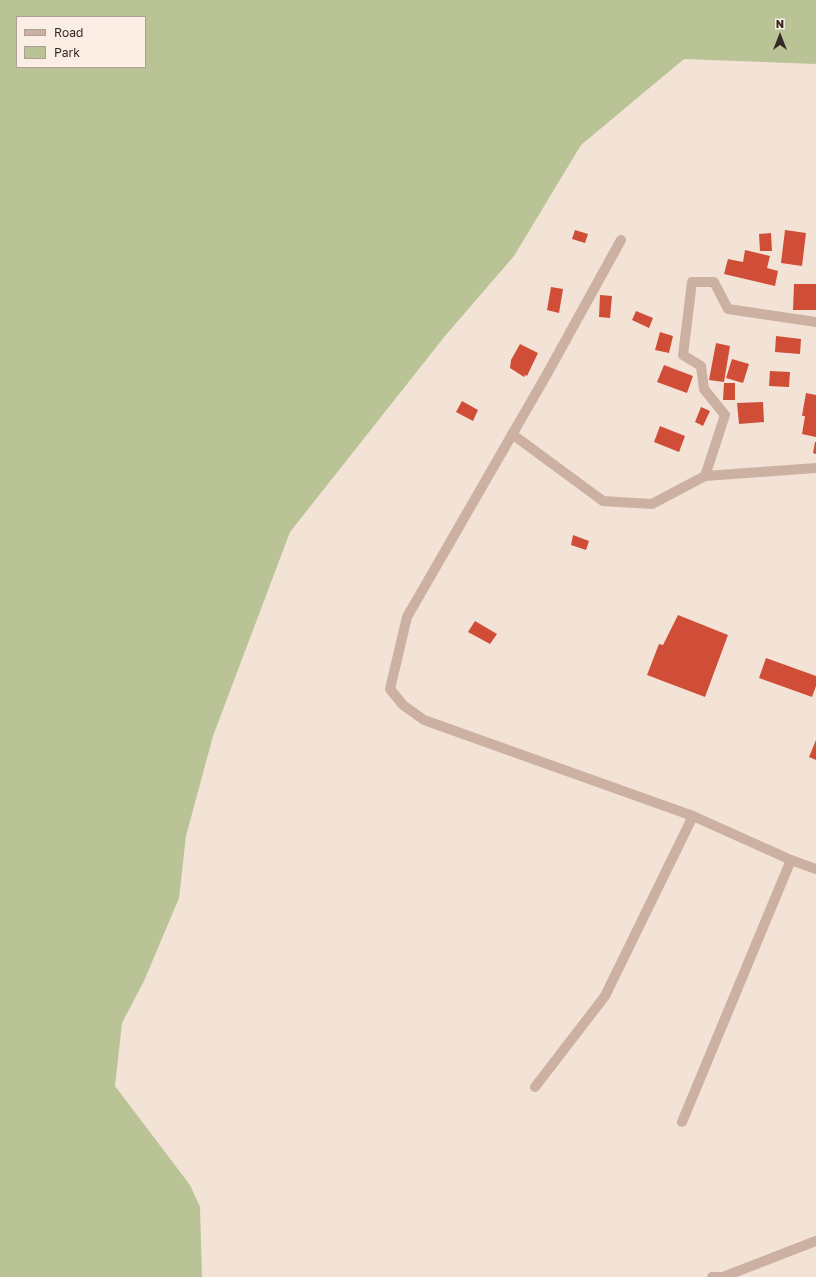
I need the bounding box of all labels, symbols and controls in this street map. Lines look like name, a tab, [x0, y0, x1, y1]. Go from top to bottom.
legend	[16, 16, 146, 68]
north arrow	[760, 16, 800, 56]
text: N	[776, 17, 784, 30]
text: Road	[54, 25, 83, 40]
text: Park	[54, 45, 80, 60]

